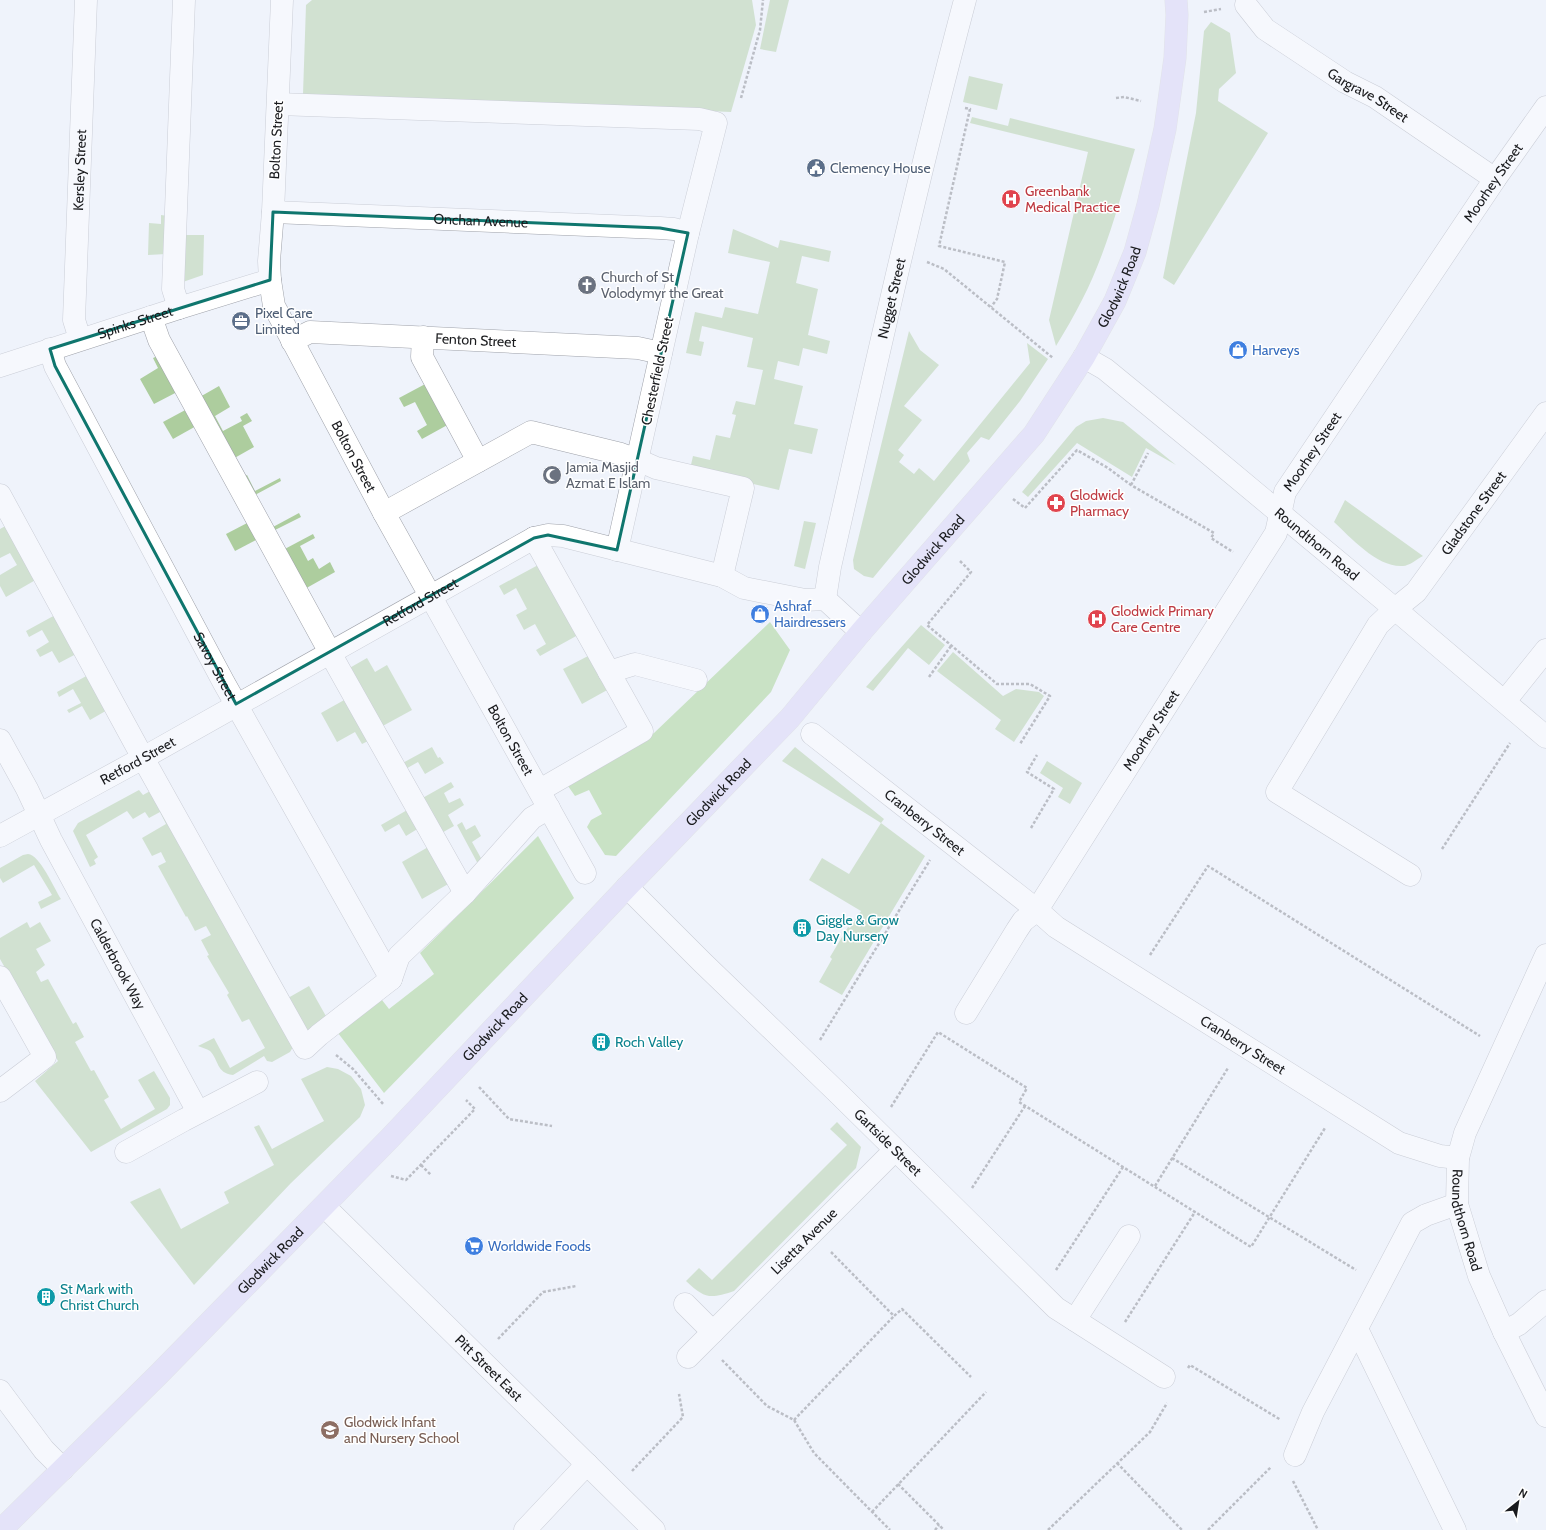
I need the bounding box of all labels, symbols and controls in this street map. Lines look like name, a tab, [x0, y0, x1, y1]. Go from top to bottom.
street label: Gargrave Street	[1324, 64, 1412, 126]
street label: Bolton Street	[265, 100, 287, 180]
street label: Kersley Street	[69, 129, 90, 211]
street label: Moorhey Street	[1460, 140, 1527, 226]
public building icon: Clemency House	[805, 157, 827, 179]
place label: Clemency House	[830, 159, 931, 177]
place label: Greenbank Medical Practice	[1025, 182, 1120, 216]
hospital icon: Greenbank Medical Practice	[1000, 188, 1022, 210]
street label: Onchan Avenue	[433, 210, 528, 232]
street label: Glodwick Road	[1093, 245, 1145, 331]
street label: Nugget Street	[873, 256, 910, 340]
place label: Church of St Volodymyr the Great	[601, 268, 724, 302]
church icon: Church of St Volodymyr the Great	[576, 274, 598, 296]
street label: Spinks Street	[95, 302, 175, 343]
place label: Pixel Care Limited	[255, 304, 313, 338]
office icon: Pixel Care Limited	[230, 310, 252, 332]
street label: Chesterfield Street	[637, 315, 677, 427]
street label: Fenton Street	[435, 329, 517, 351]
shop icon: Harveys	[1227, 339, 1249, 361]
place label: Harveys	[1252, 341, 1300, 359]
street label: Moorhey Street	[1279, 408, 1345, 495]
street label: Bolton Street	[328, 417, 380, 496]
place label: Jamia Masjid Azmat E Islam	[565, 458, 650, 492]
mosque icon: Jamia Masjid Azmat E Islam	[541, 464, 563, 486]
street label: Gladstone Street	[1437, 467, 1510, 558]
place label: Glodwick Pharmacy	[1070, 486, 1129, 520]
pharmacy icon: Glodwick Pharmacy	[1045, 492, 1067, 514]
street label: Roundthorn Road	[1271, 504, 1363, 584]
street label: Glodwick Road	[897, 511, 968, 589]
street label: Retford Street	[379, 574, 461, 630]
place label: Ashraf Hairdressers	[774, 597, 846, 631]
place label: Glodwick Primary Care Centre	[1111, 602, 1214, 636]
shop icon: Ashraf Hairdressers	[749, 603, 771, 625]
hospital icon: Glodwick Primary Care Centre	[1086, 608, 1108, 630]
street label: Savoy Street	[189, 629, 241, 704]
street label: Moorhey Street	[1119, 686, 1183, 774]
street label: Bolton Street	[484, 701, 538, 779]
street label: Retford Street	[97, 732, 179, 789]
street label: Glodwick Road	[681, 755, 755, 830]
street label: Cranberry Street	[881, 785, 969, 859]
place label: Giggle & Grow Day Nursery	[816, 911, 899, 945]
street label: Calderbrook Way	[86, 915, 150, 1013]
building icon: Giggle & Grow Day Nursery	[791, 917, 813, 939]
street label: Glodwick Road	[458, 989, 531, 1065]
street label: Cranberry Street	[1197, 1011, 1289, 1078]
building icon: Roch Valley	[590, 1031, 612, 1053]
place label: Roch Valley	[615, 1033, 683, 1051]
street label: Gartside Street	[850, 1105, 926, 1180]
street label: Roundthorn Road	[1447, 1169, 1486, 1273]
street label: Lisetta Avenue	[767, 1204, 841, 1278]
street label: Glodwick Road	[233, 1223, 307, 1298]
supermarket icon: Worldwide Foods	[463, 1235, 485, 1257]
place label: Worldwide Foods	[488, 1237, 591, 1255]
place label: St Mark with Christ Church	[60, 1280, 139, 1314]
building icon: St Mark with Christ Church	[35, 1286, 57, 1308]
street label: Pitt Street East	[451, 1331, 527, 1405]
place label: Glodwick Infant and Nursery School	[344, 1413, 460, 1447]
school or university icon: Glodwick Infant and Nursery School	[319, 1419, 341, 1441]
north arrow	[1498, 1482, 1538, 1522]
text: N	[1516, 1485, 1530, 1501]

